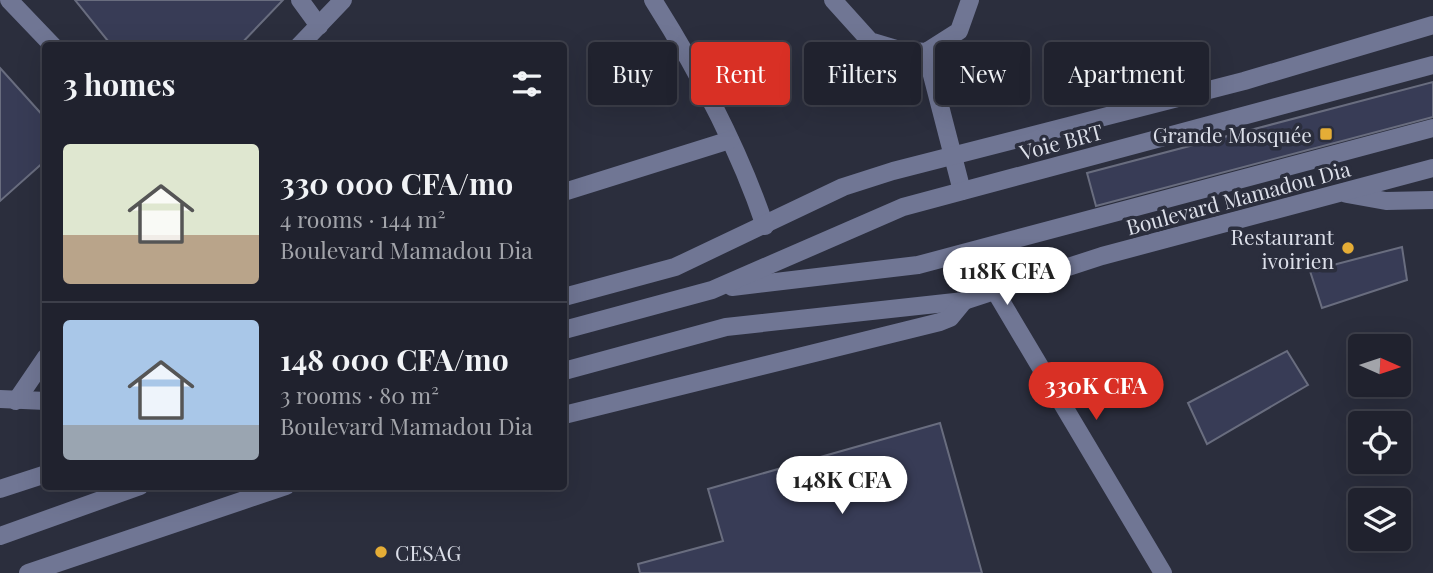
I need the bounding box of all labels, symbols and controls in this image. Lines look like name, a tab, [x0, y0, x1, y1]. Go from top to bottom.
chip: Buy	[588, 42, 677, 105]
chip: Rent	[691, 42, 790, 105]
chip: Filters	[804, 42, 921, 105]
chip: New	[935, 42, 1030, 105]
chip: Apartment	[1044, 42, 1209, 105]
text: 3 homes	[63, 64, 175, 104]
icon: filters	[508, 65, 546, 103]
street label: Voie BRT	[1015, 116, 1106, 166]
place label: Grande Mosquée	[1153, 120, 1312, 148]
marker: Grande Mosquée	[1318, 126, 1334, 142]
street label: Boulevard Mamadou Dia	[1123, 153, 1354, 240]
text: 330 000 CFA/mo	[280, 163, 513, 203]
icon: home	[119, 172, 203, 256]
text: 4 rooms · 144 m²	[280, 203, 445, 234]
place label: Restaurant ivoirien	[1231, 222, 1335, 274]
text: Boulevard Mamadou Dia	[280, 234, 533, 265]
marker: Restaurant ivoirien	[1340, 240, 1356, 256]
pin: 118K CFA	[935, 247, 1079, 307]
text: 118K CFA	[959, 254, 1055, 285]
north arrow	[1348, 334, 1410, 397]
map controls	[1348, 334, 1411, 551]
text: 148 000 CFA/mo	[280, 339, 509, 379]
icon: home	[119, 348, 203, 432]
pin: 330K CFA	[1024, 362, 1168, 422]
text: 330K CFA	[1045, 369, 1147, 400]
text: 3 rooms · 80 m²	[280, 379, 439, 410]
text: Boulevard Mamadou Dia	[280, 410, 533, 441]
button: locate	[1348, 411, 1411, 474]
pin: 148K CFA	[770, 456, 914, 516]
text: 148K CFA	[792, 463, 892, 494]
button: layers	[1348, 488, 1411, 551]
place label: CESAG	[395, 538, 461, 566]
marker: CESAG	[373, 544, 389, 560]

